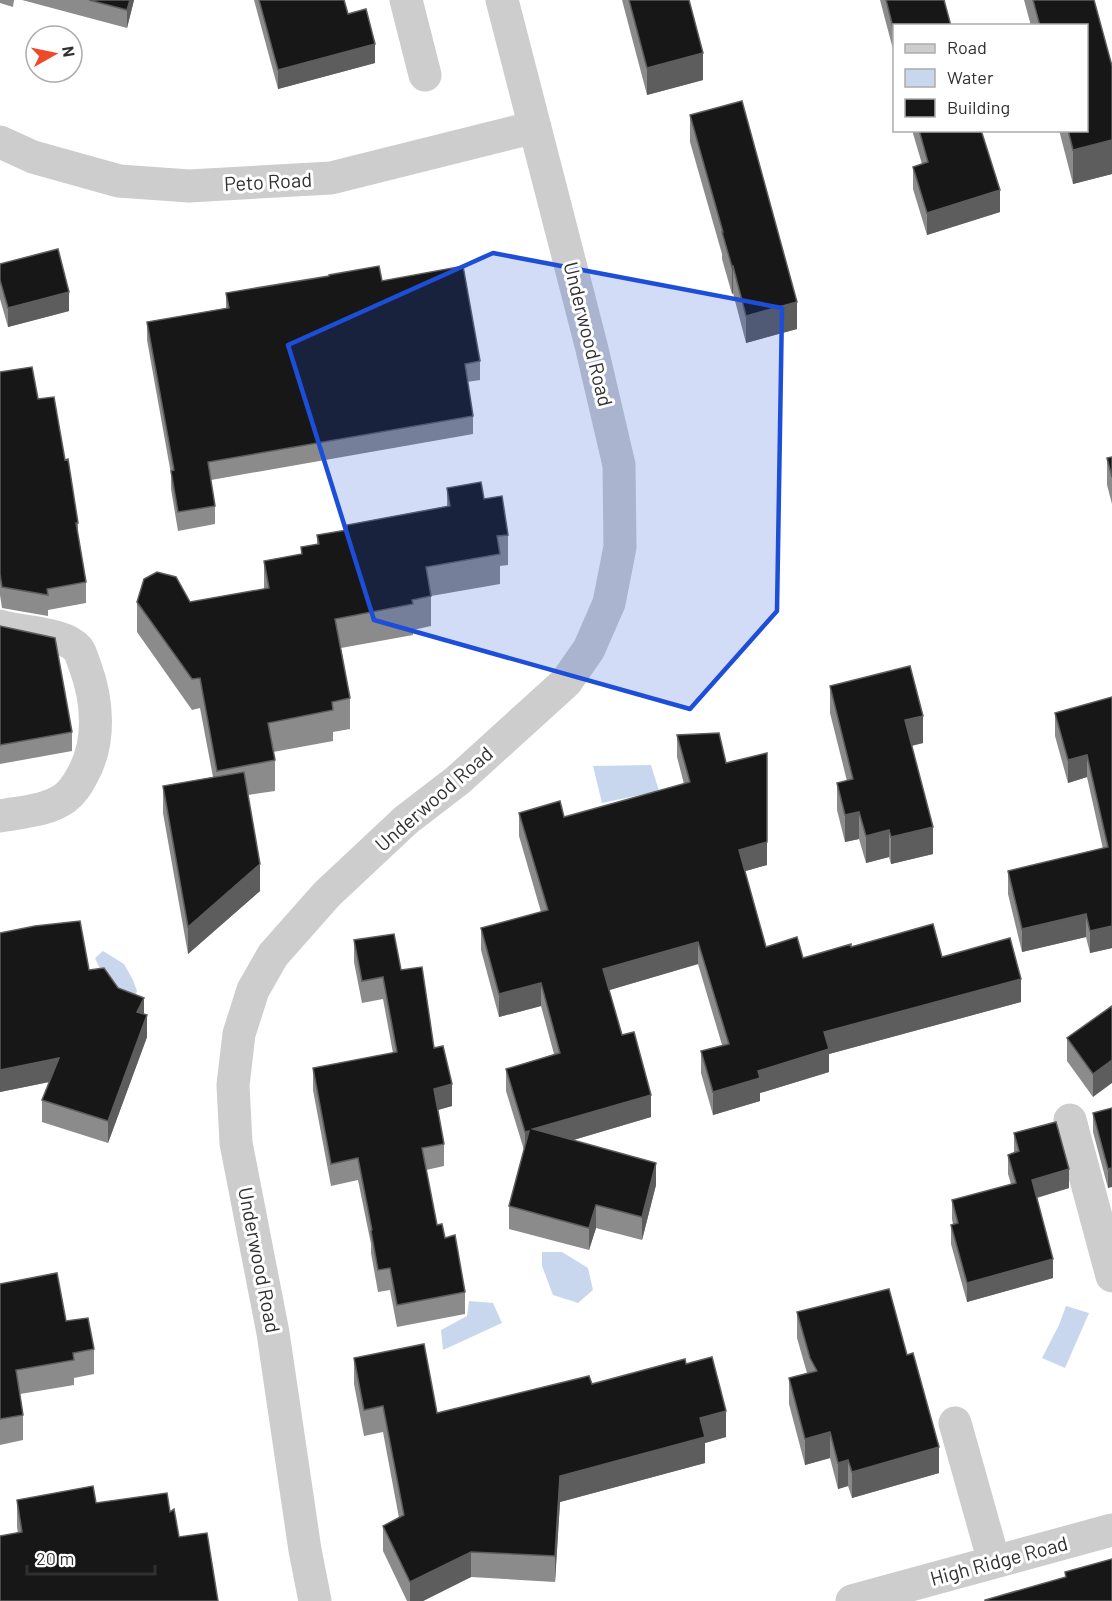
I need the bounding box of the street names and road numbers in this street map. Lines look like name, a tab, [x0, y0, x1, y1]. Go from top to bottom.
street label: Peto Road	[223, 167, 313, 195]
street label: Underwood Road	[559, 259, 619, 408]
street label: Underwood Road	[370, 741, 497, 856]
street label: Underwood Road	[234, 1185, 286, 1335]
street label: High Ridge Road	[927, 1530, 1070, 1590]

